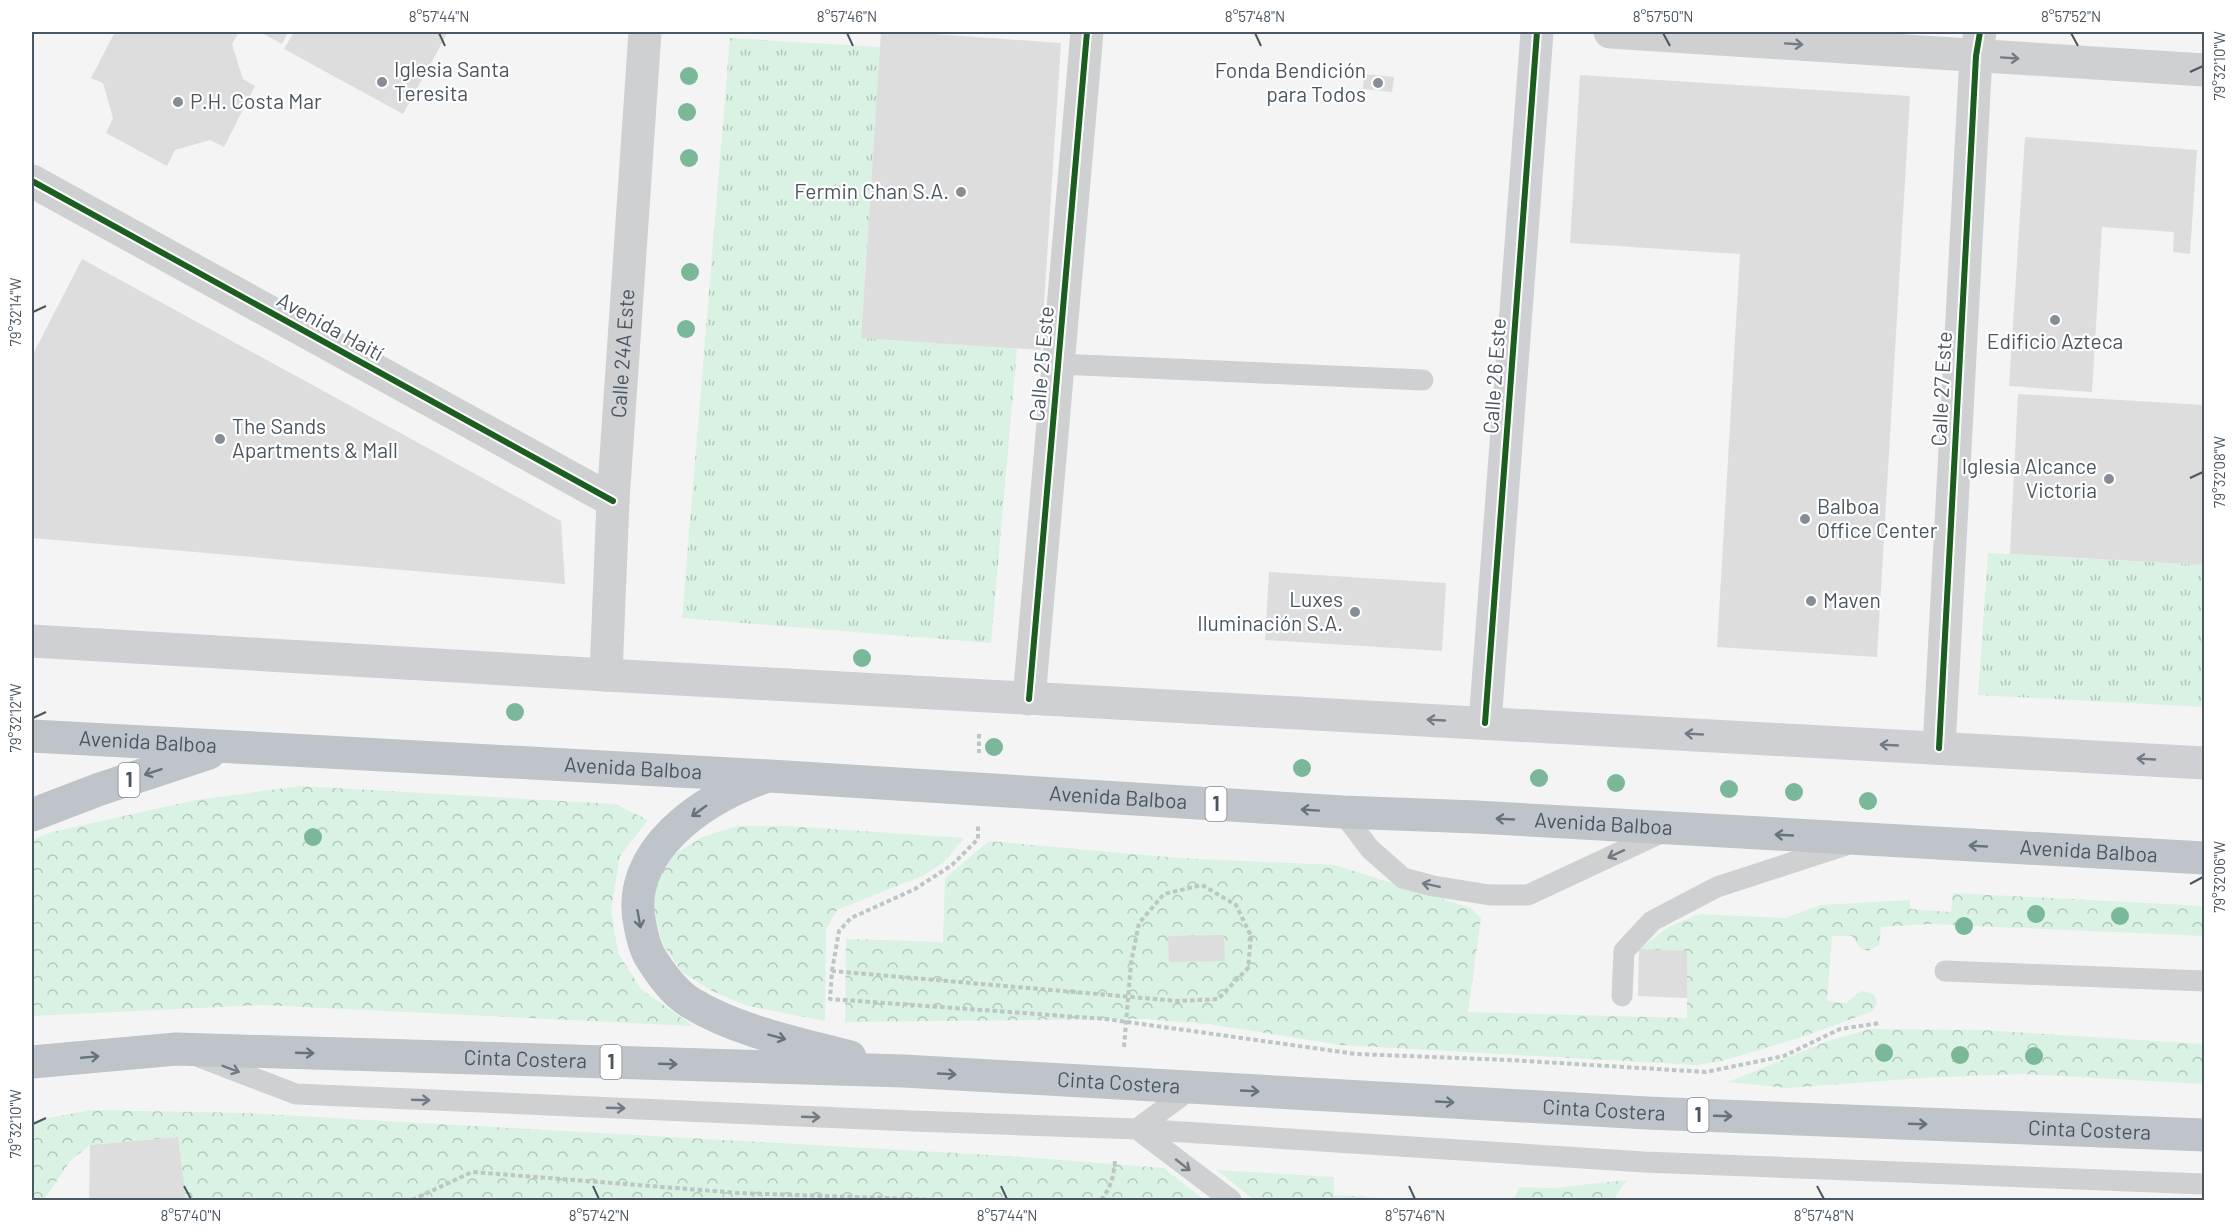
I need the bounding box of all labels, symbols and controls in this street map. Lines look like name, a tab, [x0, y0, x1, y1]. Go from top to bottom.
text: 8°57'44"N	[409, 7, 469, 25]
text: 8°57'46"N	[817, 7, 877, 25]
text: 8°57'48"N	[1225, 7, 1285, 25]
text: 8°57'50"N	[1633, 7, 1693, 25]
text: 8°57'52"N	[2041, 7, 2101, 25]
text: 79°32'10"W	[2210, 31, 2228, 101]
one-way arrow	[1784, 38, 1804, 49]
one-way arrow	[1999, 53, 2019, 64]
place label: Iglesia Santa Teresita	[394, 56, 510, 105]
place label: Fonda Bendición para Todos	[1215, 57, 1366, 106]
marker: Iglesia Santa Teresita	[375, 75, 389, 89]
marker: Fonda Bendición para Todos	[1371, 76, 1385, 90]
place label: P.H. Costa Mar	[190, 88, 322, 113]
marker: P.H. Costa Mar	[171, 95, 185, 109]
place label: Fermin Chan S.A.	[794, 178, 949, 203]
marker: Fermin Chan S.A.	[954, 185, 968, 199]
text: 79°32'14"W	[6, 278, 24, 346]
street label: Avenida Haití	[273, 286, 389, 365]
street label: Calle 24A Este	[605, 288, 638, 419]
street label: Calle 25 Este	[1023, 305, 1058, 423]
marker: Edificio Azteca	[2048, 313, 2062, 327]
street label: Calle 26 Este	[1477, 317, 1510, 435]
place label: Edificio Azteca	[1987, 328, 2123, 353]
street label: Calle 27 Este	[1925, 331, 1956, 447]
place label: The Sands Apartments & Mall	[232, 413, 398, 462]
marker: The Sands Apartments & Mall	[213, 432, 227, 446]
text: 79°32'08"W	[2210, 436, 2228, 508]
place label: Iglesia Alcance Victoria	[1962, 453, 2097, 502]
marker: Iglesia Alcance Victoria	[2102, 472, 2116, 486]
place label: Balboa Office Center	[1817, 493, 1938, 542]
marker: Balboa Office Center	[1798, 512, 1812, 526]
place label: Luxes Iluminación S.A.	[1197, 586, 1343, 635]
place label: Maven	[1823, 587, 1881, 612]
marker: Maven	[1804, 594, 1818, 608]
marker: Luxes Iluminación S.A.	[1348, 605, 1362, 619]
text: 79°32'12"W	[6, 684, 24, 752]
one-way arrow	[1427, 715, 1447, 726]
street label: Avenida Balboa	[78, 725, 218, 757]
one-way arrow	[1684, 729, 1704, 740]
one-way arrow	[1879, 739, 1899, 750]
street label: Avenida Balboa	[563, 751, 703, 783]
one-way arrow	[2137, 754, 2157, 765]
road number: 1	[118, 763, 140, 797]
one-way arrow	[144, 767, 163, 778]
street label: Avenida Balboa	[1049, 780, 1188, 813]
road number: 1	[1206, 787, 1226, 821]
one-way arrow	[1301, 804, 1321, 815]
one-way arrow	[691, 805, 708, 817]
street label: Avenida Balboa	[1534, 806, 1673, 839]
one-way arrow	[1496, 813, 1516, 824]
one-way arrow	[1774, 830, 1794, 841]
street label: Avenida Balboa	[2019, 834, 2159, 866]
one-way arrow	[1969, 841, 1989, 852]
text: 79°32'06"W	[2210, 841, 2228, 913]
one-way arrow	[1608, 848, 1626, 860]
one-way arrow	[1422, 879, 1441, 890]
one-way arrow	[633, 908, 644, 928]
one-way arrow	[767, 1032, 786, 1044]
street label: Cinta Costera	[463, 1044, 587, 1072]
road number: 1	[600, 1045, 622, 1079]
one-way arrow	[295, 1047, 315, 1058]
one-way arrow	[79, 1051, 99, 1062]
one-way arrow	[658, 1058, 678, 1069]
one-way arrow	[221, 1065, 240, 1076]
street label: Cinta Costera	[1057, 1066, 1181, 1098]
one-way arrow	[936, 1068, 956, 1079]
one-way arrow	[1240, 1086, 1260, 1097]
text: 79°32'10"W	[6, 1089, 24, 1159]
street label: Cinta Costera	[1542, 1093, 1666, 1125]
one-way arrow	[411, 1094, 431, 1105]
one-way arrow	[1434, 1097, 1454, 1108]
road number: 1	[1688, 1098, 1708, 1132]
one-way arrow	[605, 1103, 625, 1114]
one-way arrow	[800, 1111, 820, 1122]
one-way arrow	[1713, 1111, 1733, 1122]
street label: Cinta Costera	[2028, 1114, 2152, 1144]
one-way arrow	[1908, 1119, 1928, 1130]
one-way arrow	[1175, 1158, 1191, 1171]
text: 8°57'40"N	[160, 1206, 222, 1224]
text: 8°57'42"N	[569, 1206, 629, 1224]
text: 8°57'44"N	[977, 1206, 1037, 1224]
text: 8°57'46"N	[1385, 1206, 1445, 1224]
text: 8°57'48"N	[1794, 1206, 1854, 1224]

